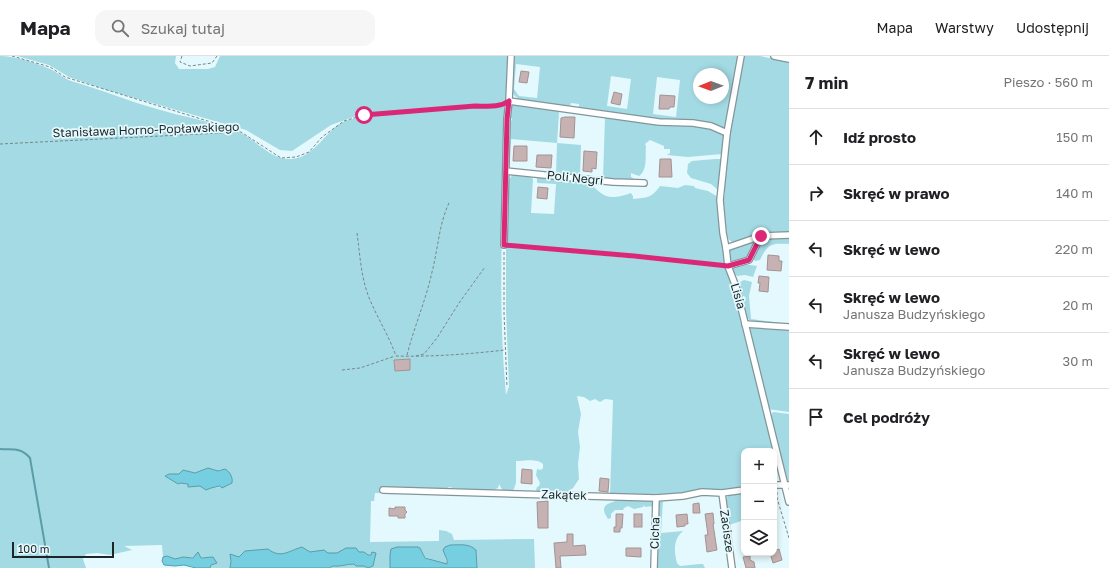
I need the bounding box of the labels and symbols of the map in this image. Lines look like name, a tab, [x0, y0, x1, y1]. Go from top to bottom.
north arrow	[693, 68, 729, 104]
route start	[355, 106, 373, 124]
street label: Stanisława Horno-Popławskiego	[52, 119, 240, 140]
street label: Poli Negri	[546, 167, 604, 188]
route end	[752, 227, 770, 245]
street label: Lisia	[728, 281, 749, 311]
street label: Zakątek	[541, 486, 587, 503]
street label: Zacisze	[717, 509, 738, 553]
street label: Cicha	[646, 517, 663, 549]
scale bar	[12, 540, 114, 559]

